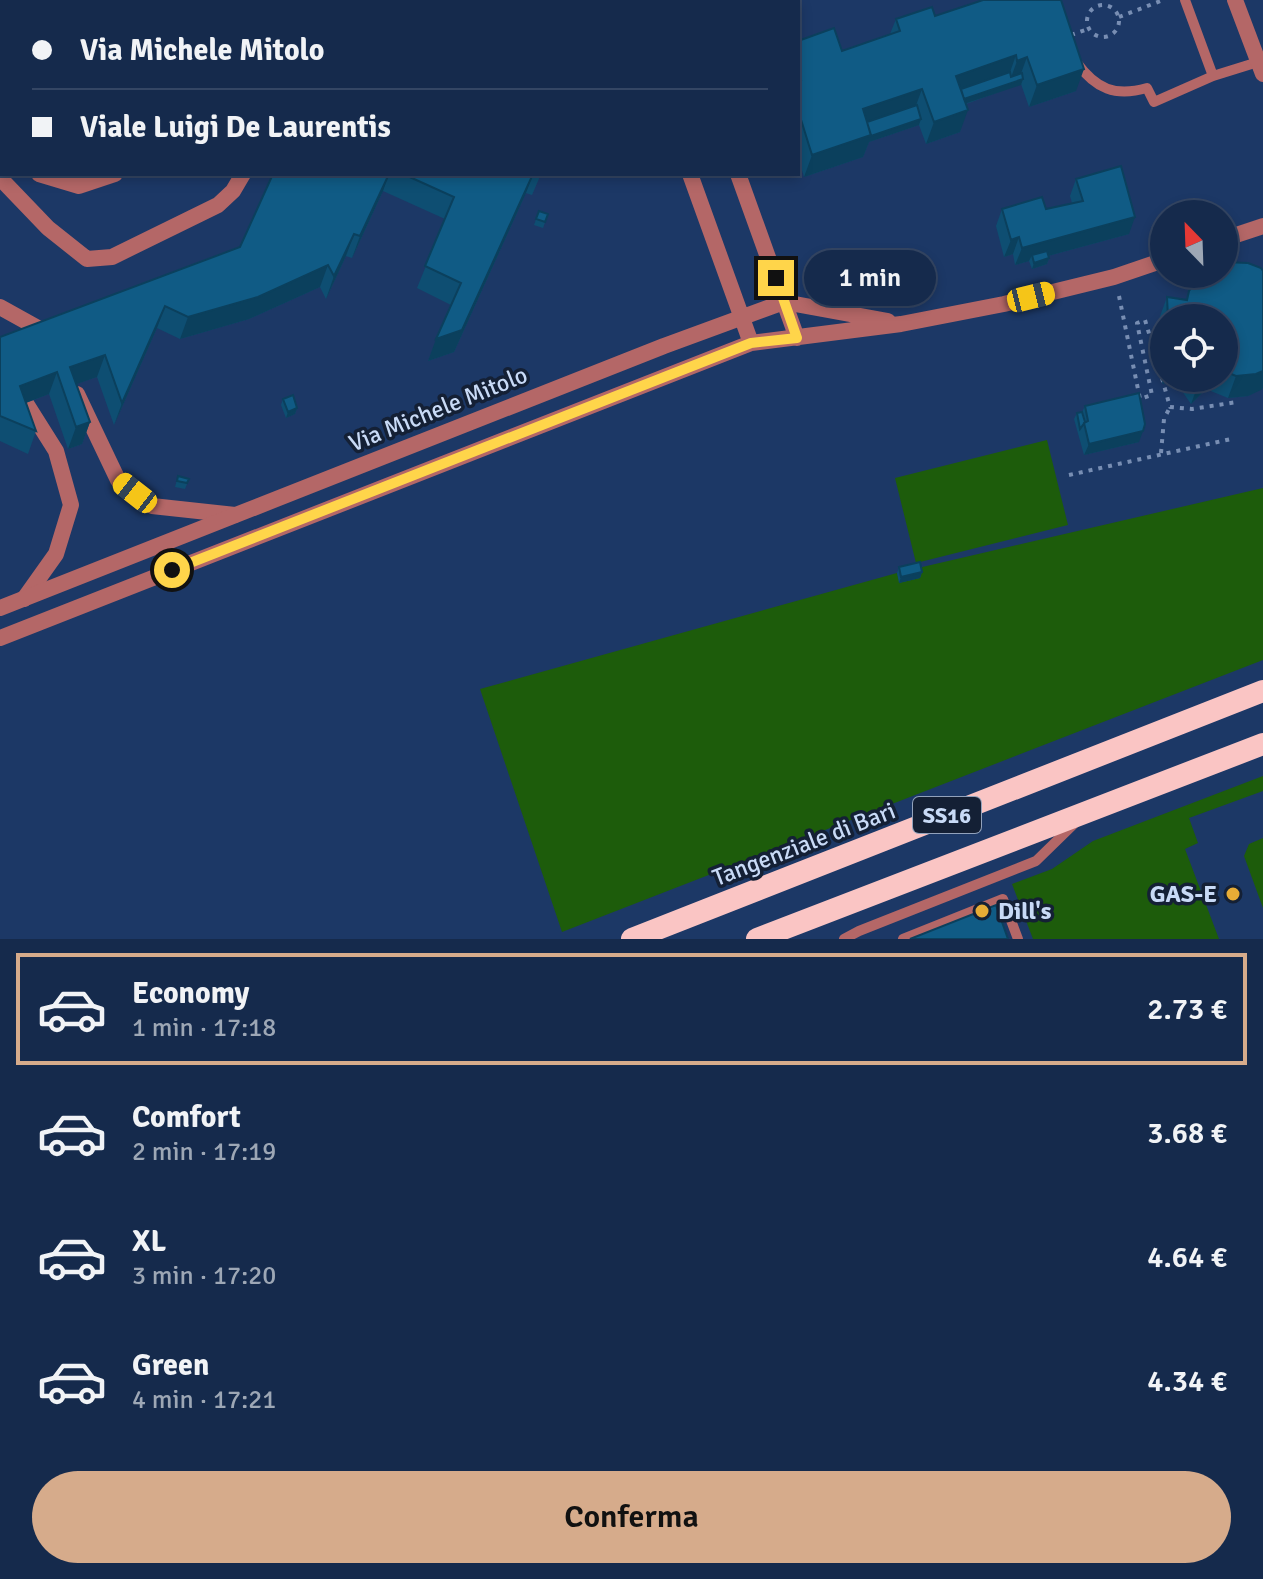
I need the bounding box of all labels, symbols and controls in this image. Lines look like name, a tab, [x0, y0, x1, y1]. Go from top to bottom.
text: Via Michele Mitolo	[80, 32, 324, 69]
text: Viale Luigi De Laurentis	[80, 109, 391, 146]
north arrow	[1150, 200, 1238, 288]
map controls	[1150, 200, 1238, 392]
callout: 1 min	[804, 250, 936, 306]
route end	[758, 260, 794, 296]
text: 1 min	[839, 262, 901, 294]
car	[1005, 280, 1057, 314]
button: locate	[1150, 304, 1238, 392]
street label: Via Michele Mitolo	[344, 360, 532, 458]
car	[109, 469, 161, 517]
route start	[154, 552, 190, 588]
street label: Tangenziale di Bari	[708, 795, 900, 893]
road number: SS16	[913, 797, 981, 833]
place label: GAS-E	[1150, 879, 1217, 909]
marker: GAS-E	[1224, 885, 1242, 903]
place label: Dill's	[998, 896, 1052, 926]
marker: Dill's	[973, 902, 991, 920]
icon: car	[36, 973, 108, 1045]
text: Economy	[132, 975, 249, 1012]
text: 2.73 €	[1147, 991, 1227, 1028]
text: 1 min · 17:18	[132, 1012, 276, 1044]
icon: car	[36, 1097, 108, 1169]
text: Comfort	[132, 1099, 241, 1136]
text: 3.68 €	[1147, 1115, 1227, 1152]
text: 2 min · 17:19	[132, 1136, 276, 1168]
icon: car	[36, 1221, 108, 1293]
text: XL	[132, 1223, 166, 1260]
text: 4.64 €	[1147, 1239, 1227, 1276]
text: 3 min · 17:20	[132, 1260, 276, 1292]
icon: car	[36, 1345, 108, 1417]
text: Green	[132, 1347, 209, 1384]
text: 4.34 €	[1147, 1363, 1227, 1400]
text: 4 min · 17:21	[132, 1384, 276, 1416]
button: Conferma	[32, 1471, 1231, 1563]

